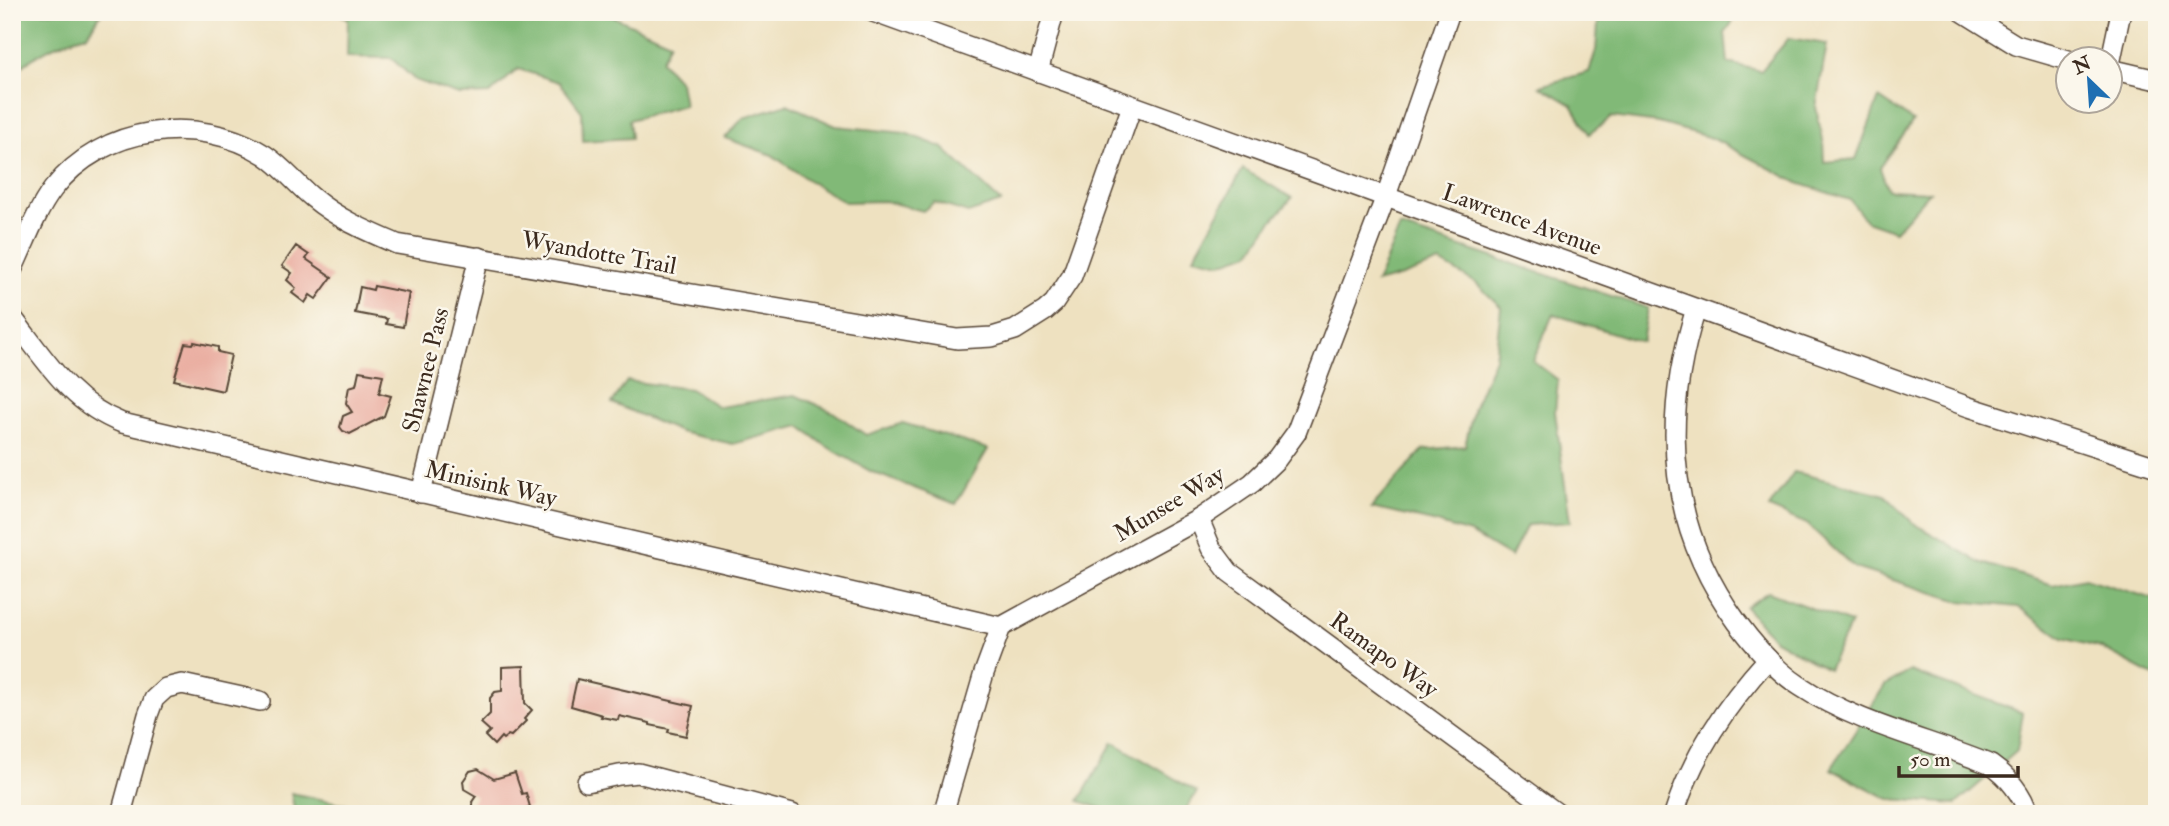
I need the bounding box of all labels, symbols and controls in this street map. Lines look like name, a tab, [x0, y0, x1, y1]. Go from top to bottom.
north arrow	[2054, 46, 2124, 116]
text: N	[2069, 51, 2096, 80]
street label: Lawrence Avenue	[1438, 177, 1606, 263]
street label: Wyandotte Trail	[518, 224, 679, 282]
street label: Shawnee Pass	[396, 304, 456, 436]
street label: Minisink Way	[422, 454, 560, 514]
street label: Munsee Way	[1108, 459, 1230, 549]
street label: Ramapo Way	[1324, 605, 1445, 705]
scale bar	[1899, 735, 2018, 779]
text: 50 m	[1910, 746, 1951, 773]

